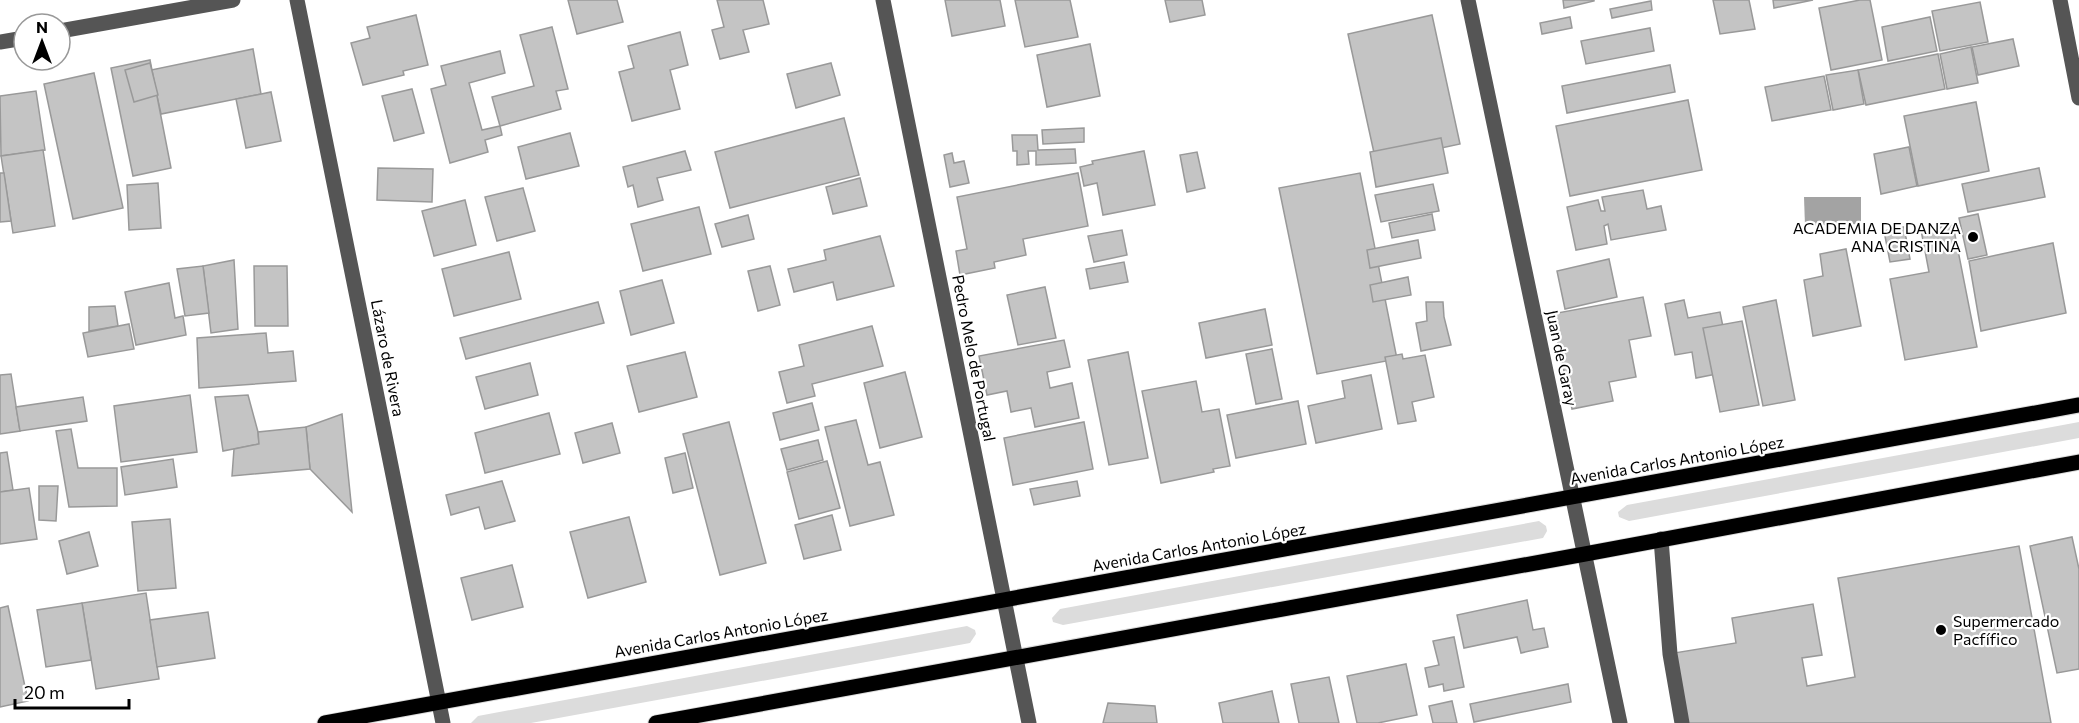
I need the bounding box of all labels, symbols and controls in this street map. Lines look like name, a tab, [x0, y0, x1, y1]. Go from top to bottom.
north arrow	[12, 12, 72, 72]
text: N	[36, 17, 48, 36]
place label: ACADEMIA DE DANZA ANA CRISTINA	[1793, 218, 1961, 255]
marker: ACADEMIA DE DANZA ANA CRISTINA	[1966, 230, 1980, 244]
street label: Pedro Melo de Portugal	[949, 273, 1000, 443]
street label: Lázaro de Rivera	[368, 298, 409, 418]
street label: Juan de Garay	[1543, 308, 1582, 408]
street label: Avenida Carlos Antonio López	[1568, 431, 1785, 488]
street label: Avenida Carlos Antonio López	[1090, 518, 1307, 575]
street label: Avenida Carlos Antonio López	[612, 604, 829, 661]
place label: Supermercado Pacfífico	[1953, 611, 2059, 648]
marker: Supermercado Pacfífico	[1934, 623, 1948, 637]
scale bar	[15, 672, 129, 710]
text: 20 m	[24, 681, 65, 703]

